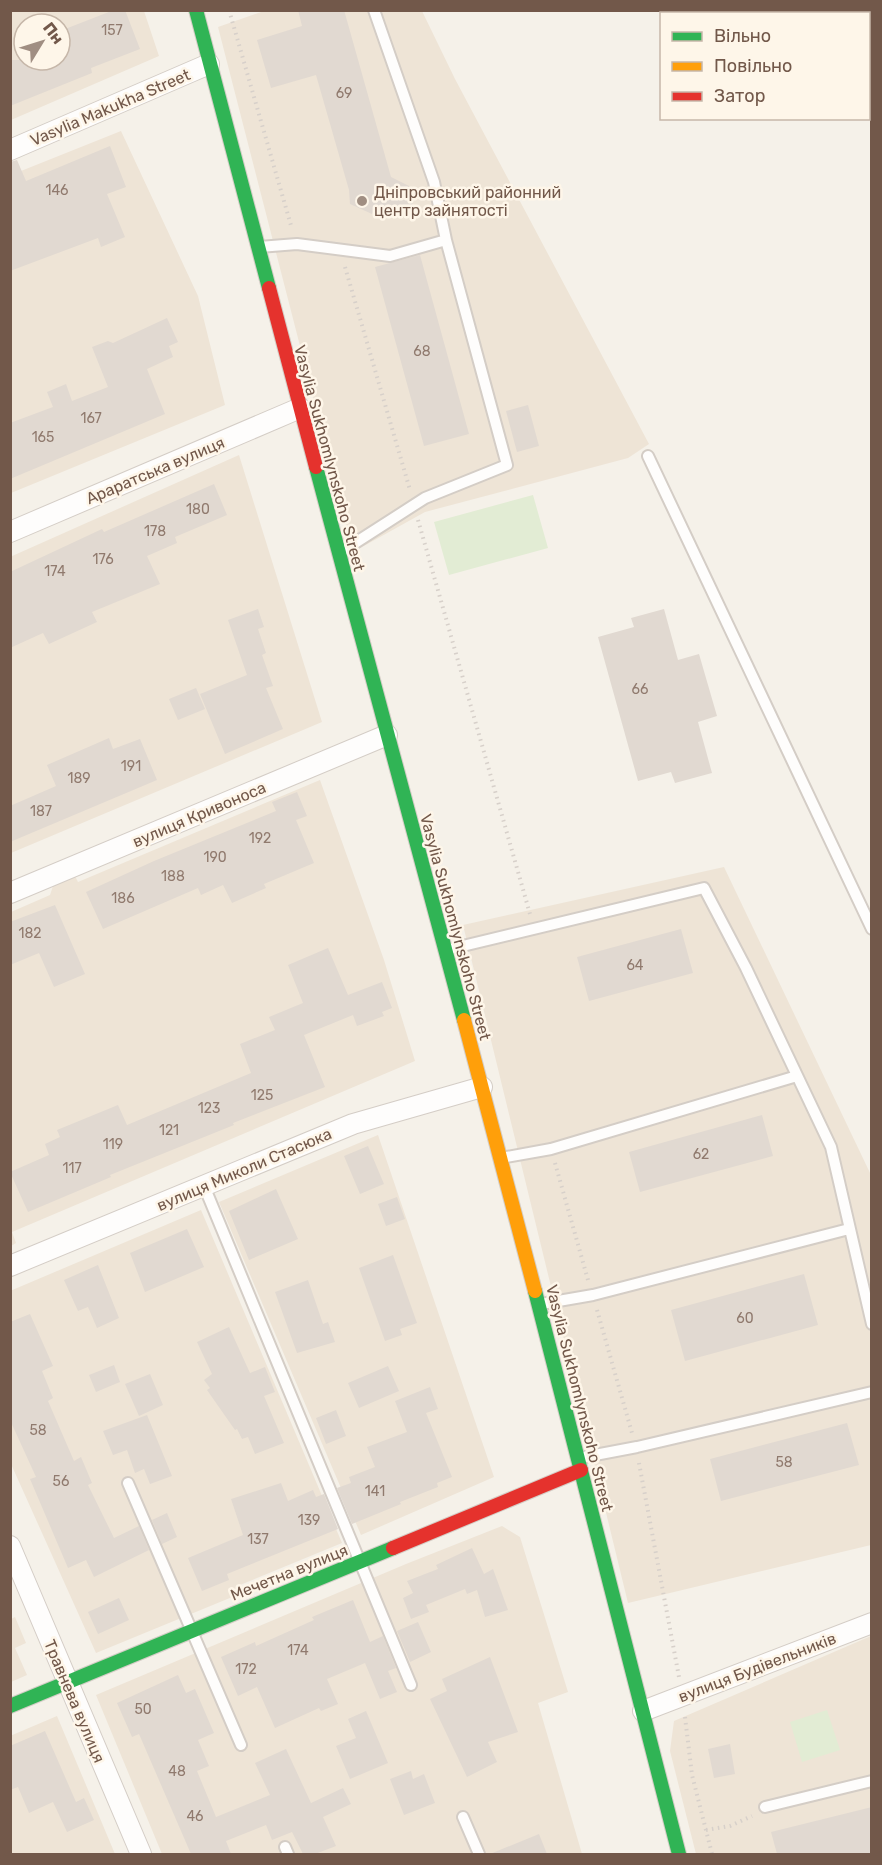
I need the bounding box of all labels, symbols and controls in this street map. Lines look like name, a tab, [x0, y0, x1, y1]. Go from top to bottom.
north arrow	[12, 12, 72, 72]
legend	[660, 12, 870, 120]
text: Пн	[39, 19, 68, 48]
house number: 157	[101, 22, 123, 39]
text: Вільно	[714, 25, 771, 47]
text: Повільно	[714, 55, 792, 77]
street label: Vasylia Makukha Street	[27, 65, 193, 150]
house number: 69	[336, 85, 352, 102]
text: Затор	[714, 85, 765, 107]
house number: 146	[45, 182, 69, 199]
place label: Дніпровський районний центр зайнятості	[374, 183, 561, 220]
marker: Дніпровський районний центр зайнятості	[355, 194, 369, 208]
street label: Vasylia Sukhomlynskoho Street	[290, 343, 369, 573]
house number: 68	[413, 343, 431, 360]
house number: 167	[80, 410, 102, 427]
house number: 165	[32, 429, 54, 446]
street label: Араратська вулиця	[83, 433, 227, 508]
house number: 180	[186, 501, 210, 518]
house number: 178	[144, 523, 166, 540]
house number: 176	[92, 551, 114, 568]
house number: 174	[44, 563, 66, 580]
house number: 66	[632, 681, 648, 698]
house number: 191	[121, 758, 141, 775]
house number: 189	[67, 770, 91, 787]
street label: вулиця Кривоноса	[130, 778, 269, 851]
house number: 187	[30, 803, 52, 820]
street label: Vasylia Sukhomlynskoho Street	[416, 812, 495, 1042]
house number: 192	[249, 830, 271, 847]
house number: 190	[203, 849, 227, 866]
house number: 188	[161, 868, 185, 885]
house number: 186	[111, 890, 135, 907]
house number: 182	[18, 925, 42, 942]
house number: 64	[626, 957, 644, 974]
house number: 125	[251, 1087, 273, 1104]
house number: 123	[198, 1100, 220, 1117]
house number: 121	[159, 1122, 179, 1139]
street label: вулиця Миколи Стасюка	[154, 1124, 334, 1215]
house number: 119	[103, 1136, 123, 1153]
house number: 62	[693, 1146, 709, 1163]
house number: 117	[62, 1160, 82, 1177]
street label: Vasylia Sukhomlynskoho Street	[542, 1283, 617, 1514]
house number: 60	[736, 1310, 754, 1327]
house number: 58	[29, 1422, 47, 1439]
house number: 58	[775, 1454, 793, 1471]
house number: 56	[53, 1473, 69, 1490]
house number: 141	[365, 1483, 385, 1500]
house number: 139	[298, 1512, 320, 1529]
house number: 137	[247, 1531, 269, 1548]
street label: Мечетна вулиця	[228, 1540, 351, 1605]
street label: вулиця Будівельників	[676, 1629, 839, 1706]
street label: Травнева вулиця	[40, 1637, 109, 1766]
house number: 174	[287, 1642, 309, 1659]
house number: 172	[235, 1661, 257, 1678]
house number: 50	[134, 1701, 152, 1718]
house number: 48	[168, 1763, 186, 1780]
house number: 46	[186, 1808, 204, 1825]

